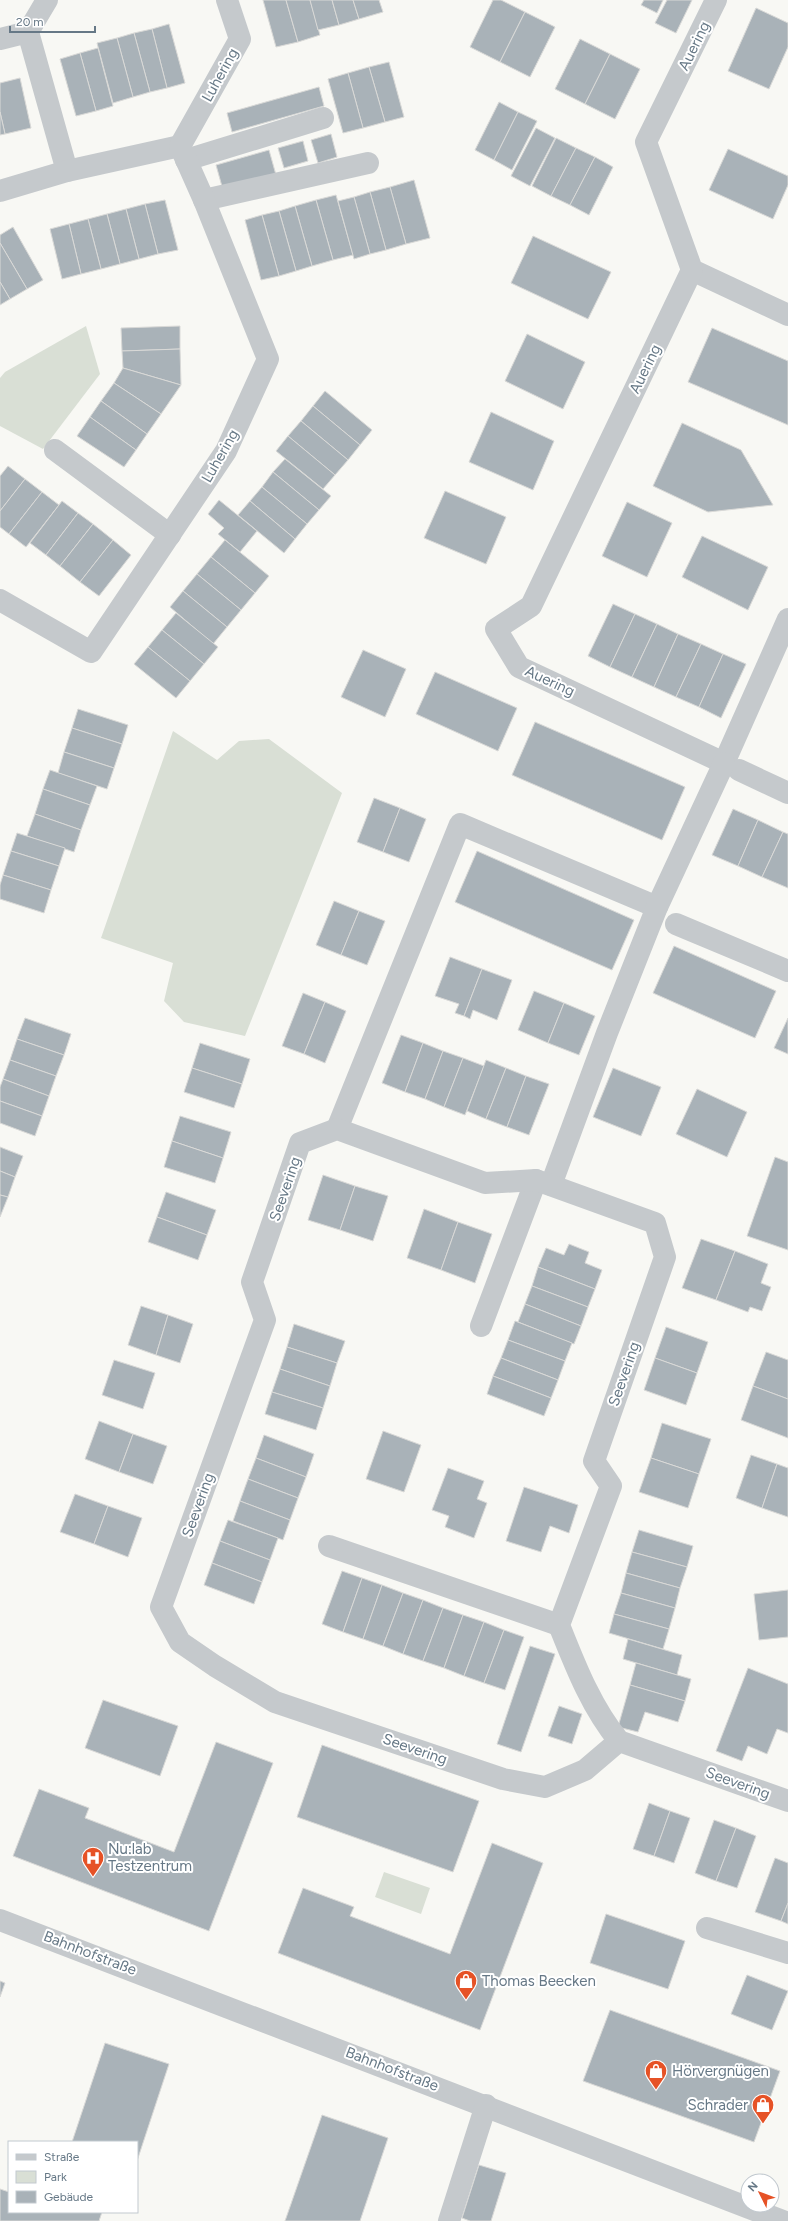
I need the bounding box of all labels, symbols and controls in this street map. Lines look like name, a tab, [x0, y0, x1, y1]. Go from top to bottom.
scale bar	[10, 8, 95, 34]
text: 20 m	[16, 15, 44, 29]
street label: Auering	[674, 18, 714, 74]
street label: Luhering	[198, 45, 242, 105]
street label: Auering	[625, 341, 665, 397]
street label: Luhering	[198, 426, 242, 486]
street label: Auering	[522, 662, 578, 700]
street label: Seevering	[266, 1154, 304, 1224]
street label: Seevering	[605, 1339, 643, 1409]
street label: Seevering	[178, 1470, 218, 1540]
street label: Seevering	[380, 1730, 450, 1768]
street label: Seevering	[703, 1763, 773, 1803]
place label: Nu:lab Testzentrum	[108, 1840, 192, 1875]
hospital icon: Nu:lab Testzentrum	[80, 1845, 106, 1878]
street label: Bahnhofstraße	[41, 1927, 139, 1979]
shop icon: Thomas Beecken	[453, 1968, 479, 2001]
place label: Thomas Beecken	[482, 1972, 596, 1990]
street label: Bahnhofstraße	[343, 2043, 441, 2095]
shop icon: Hörvergnügen	[643, 2058, 669, 2091]
place label: Hörvergnügen	[672, 2062, 769, 2080]
shop icon: Schrader	[750, 2092, 776, 2125]
place label: Schrader	[688, 2096, 748, 2114]
legend	[8, 2141, 138, 2213]
text: Straße	[44, 2150, 80, 2164]
text: Park	[44, 2170, 67, 2184]
north arrow	[740, 2173, 780, 2213]
text: N	[745, 2179, 761, 2194]
text: Gebäude	[44, 2190, 94, 2204]

